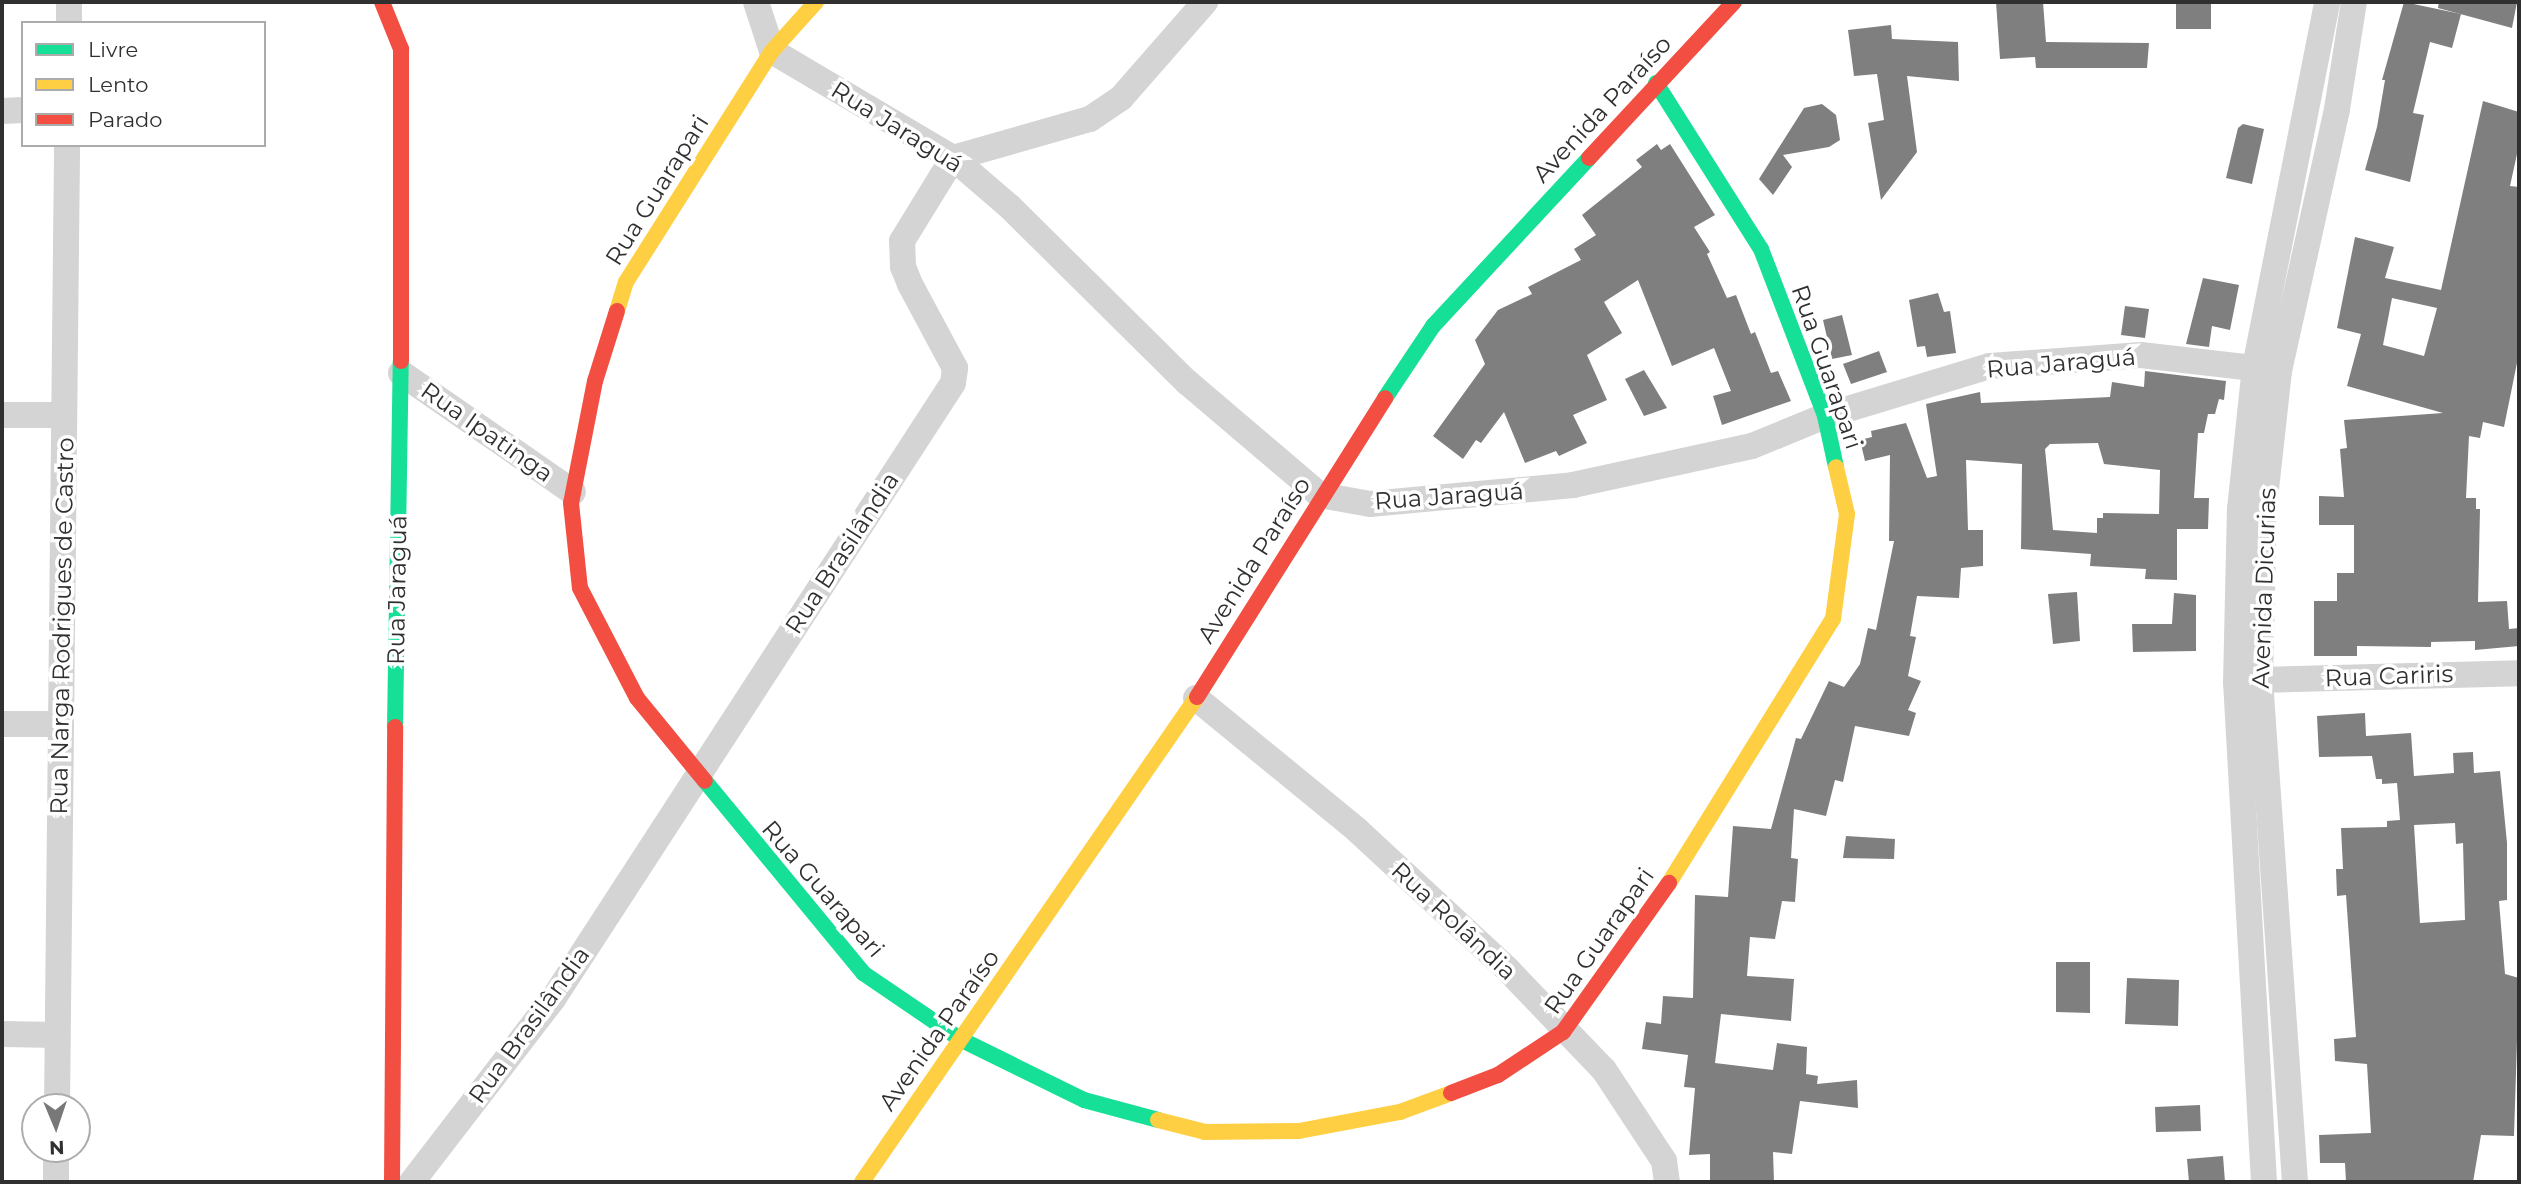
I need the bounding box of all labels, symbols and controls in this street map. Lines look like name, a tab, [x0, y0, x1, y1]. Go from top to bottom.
legend	[21, 21, 266, 147]
street label: Avenida Paraíso	[1527, 30, 1677, 188]
text: Livre	[88, 37, 138, 62]
text: Lento	[88, 72, 148, 97]
street label: Rua Jaraguá	[826, 75, 968, 179]
text: Parado	[88, 107, 163, 132]
street label: Rua Guarapari	[599, 110, 715, 270]
street label: Rua Guarapari	[1785, 281, 1869, 453]
street label: Rua Jaraguá	[1985, 342, 2137, 384]
street label: Rua Ipatinga	[415, 376, 559, 488]
street label: Rua Narga Rodrigues de Castro	[44, 437, 80, 815]
street label: Rua Brasilândia	[779, 467, 905, 639]
street label: Avenida Paraíso	[1191, 472, 1317, 648]
street label: Rua Jaraguá	[1373, 476, 1525, 516]
street label: Avenida Dicurias	[2246, 487, 2282, 689]
street label: Rua Jaraguá	[381, 515, 413, 665]
street label: Rua Cariris	[2324, 659, 2454, 693]
street label: Rua Guarapari	[756, 815, 890, 963]
street label: Rua Rolândia	[1386, 856, 1522, 986]
street label: Rua Guarapari	[1538, 862, 1660, 1020]
street label: Rua Brasilândia	[462, 941, 596, 1109]
street label: Avenida Paraíso	[873, 944, 1005, 1116]
north arrow	[21, 1093, 91, 1163]
text: N	[49, 1136, 65, 1159]

